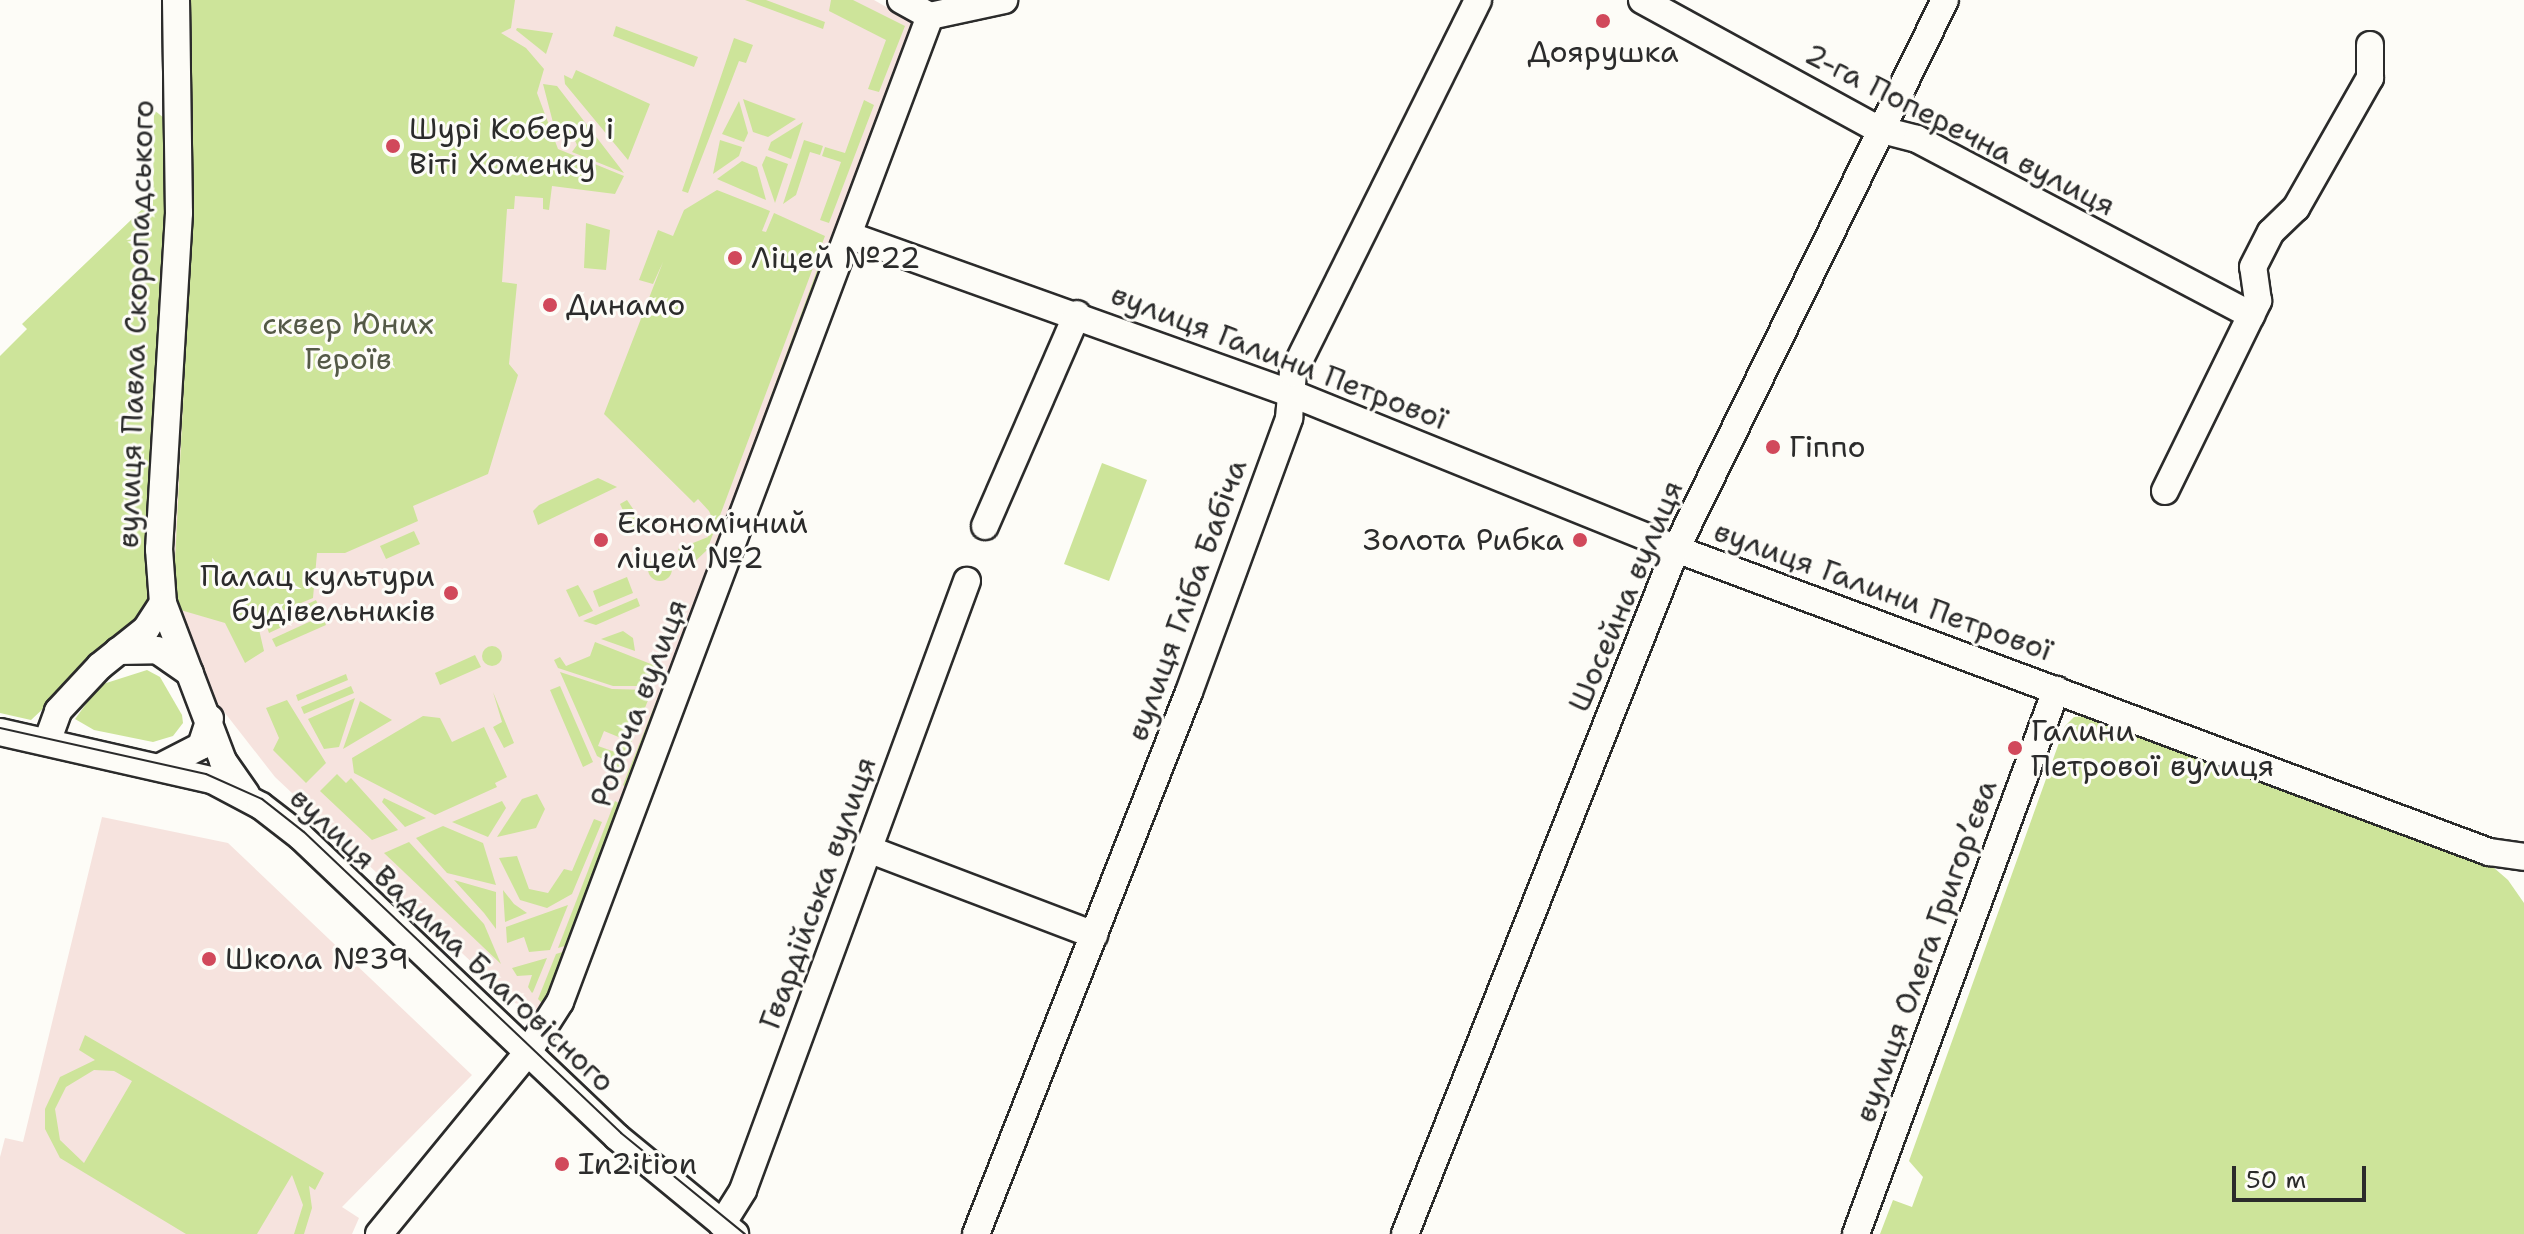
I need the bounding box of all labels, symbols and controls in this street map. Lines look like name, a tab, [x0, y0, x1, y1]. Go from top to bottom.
marker: Доярушка	[1594, 12, 1612, 30]
place label: Доярушка	[1527, 34, 1679, 70]
street label: 2-га Поперечна вулиця	[1799, 36, 2121, 224]
street label: вулиця Павла Скоропадського	[110, 99, 162, 549]
place label: Шурі Коберу і Віті Хоменку	[409, 111, 614, 182]
marker: Шурі Коберу і Віті Хоменку	[384, 137, 402, 155]
place label: Ліцей №22	[751, 240, 921, 276]
marker: Ліцей №22	[726, 249, 744, 267]
street label: вулиця Галини Петрової	[1106, 276, 1452, 438]
place label: Динамо	[566, 287, 685, 323]
marker: Динамо	[541, 296, 559, 314]
park label: сквер Юних Героїв	[262, 306, 434, 376]
place label: Гіппо	[1789, 429, 1866, 465]
marker: Гіппо	[1764, 438, 1782, 456]
street label: вулиця Гліба Бабіча	[1119, 454, 1255, 746]
street label: Шосейна вулиця	[1561, 475, 1691, 717]
place label: Економічний ліцей №2	[617, 505, 808, 576]
street label: вулиця Галини Петрової	[1709, 513, 2057, 669]
place label: Золота Рибка	[1363, 522, 1564, 558]
marker: Економічний ліцей №2	[592, 531, 610, 549]
marker: Золота Рибка	[1571, 531, 1589, 549]
place label: Палац культури будівельників	[200, 558, 435, 628]
marker: Палац культури будівельників	[442, 584, 460, 602]
street label: Робоча вулиця	[583, 594, 695, 812]
place label: Галини Петрової вулиця	[2031, 713, 2274, 784]
marker: Галини Петрової вулиця	[2006, 739, 2024, 757]
street label: Гвардійська вулиця	[752, 752, 884, 1034]
street label: вулиця Олега Григорʼєва	[1847, 775, 2005, 1127]
street label: вулиця Вадима Благовісного	[282, 780, 622, 1100]
place label: Школа №39	[225, 941, 409, 977]
marker: Школа №39	[200, 950, 218, 968]
place label: In2ition	[578, 1146, 697, 1182]
scale bar	[2236, 1150, 2370, 1200]
marker: In2ition	[553, 1155, 571, 1173]
text: 50 m	[2246, 1164, 2306, 1196]

